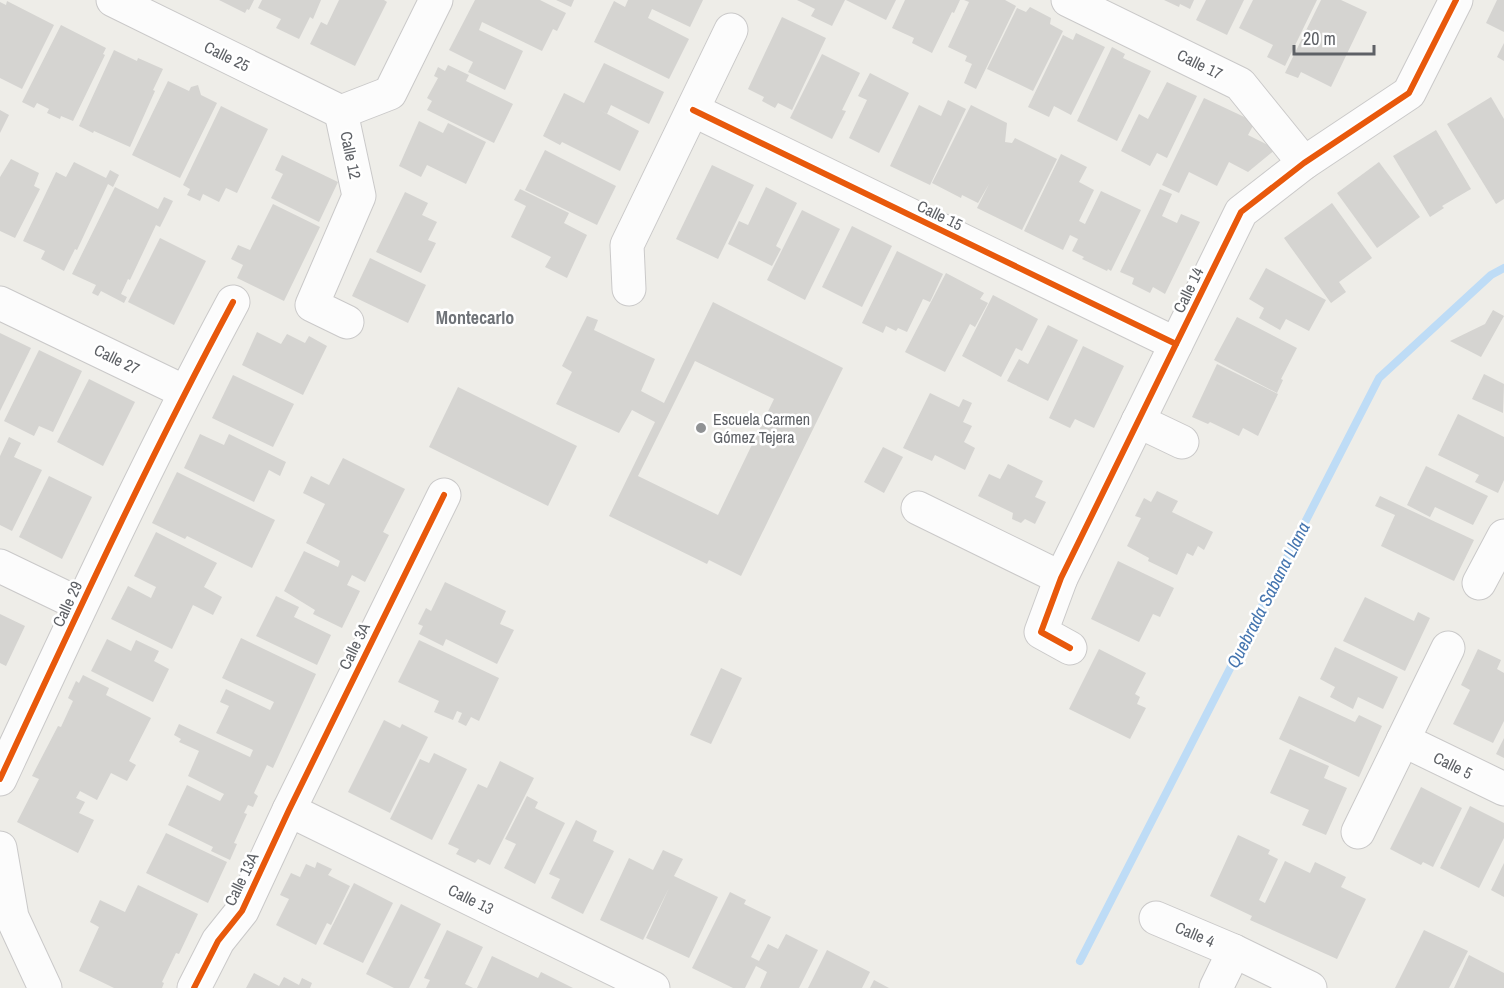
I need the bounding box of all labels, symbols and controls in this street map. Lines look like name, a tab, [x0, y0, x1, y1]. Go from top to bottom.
scale bar	[1294, 18, 1374, 56]
text: 20 m	[1303, 26, 1336, 51]
street label: Calle 25	[201, 36, 253, 76]
street label: Calle 17	[1174, 44, 1226, 84]
street label: Calle 12	[335, 129, 367, 181]
street label: Calle 15	[914, 195, 966, 235]
street label: Calle 14	[1168, 264, 1208, 316]
district label: Montecarlo	[436, 305, 514, 330]
street label: Calle 27	[91, 339, 143, 379]
place label: Escuela Carmen Gómez Tejera	[713, 408, 810, 448]
marker: Escuela Carmen Gómez Tejera	[694, 421, 708, 435]
water label: Quebrada Sabana Llana	[1220, 518, 1316, 672]
street label: Calle 29	[47, 578, 87, 630]
street label: Calle 3A	[333, 619, 375, 673]
street label: Calle 5	[1430, 746, 1476, 784]
street label: Calle 13A	[219, 848, 263, 909]
street label: Calle 13	[445, 879, 497, 919]
street label: Calle 4	[1172, 916, 1218, 952]

